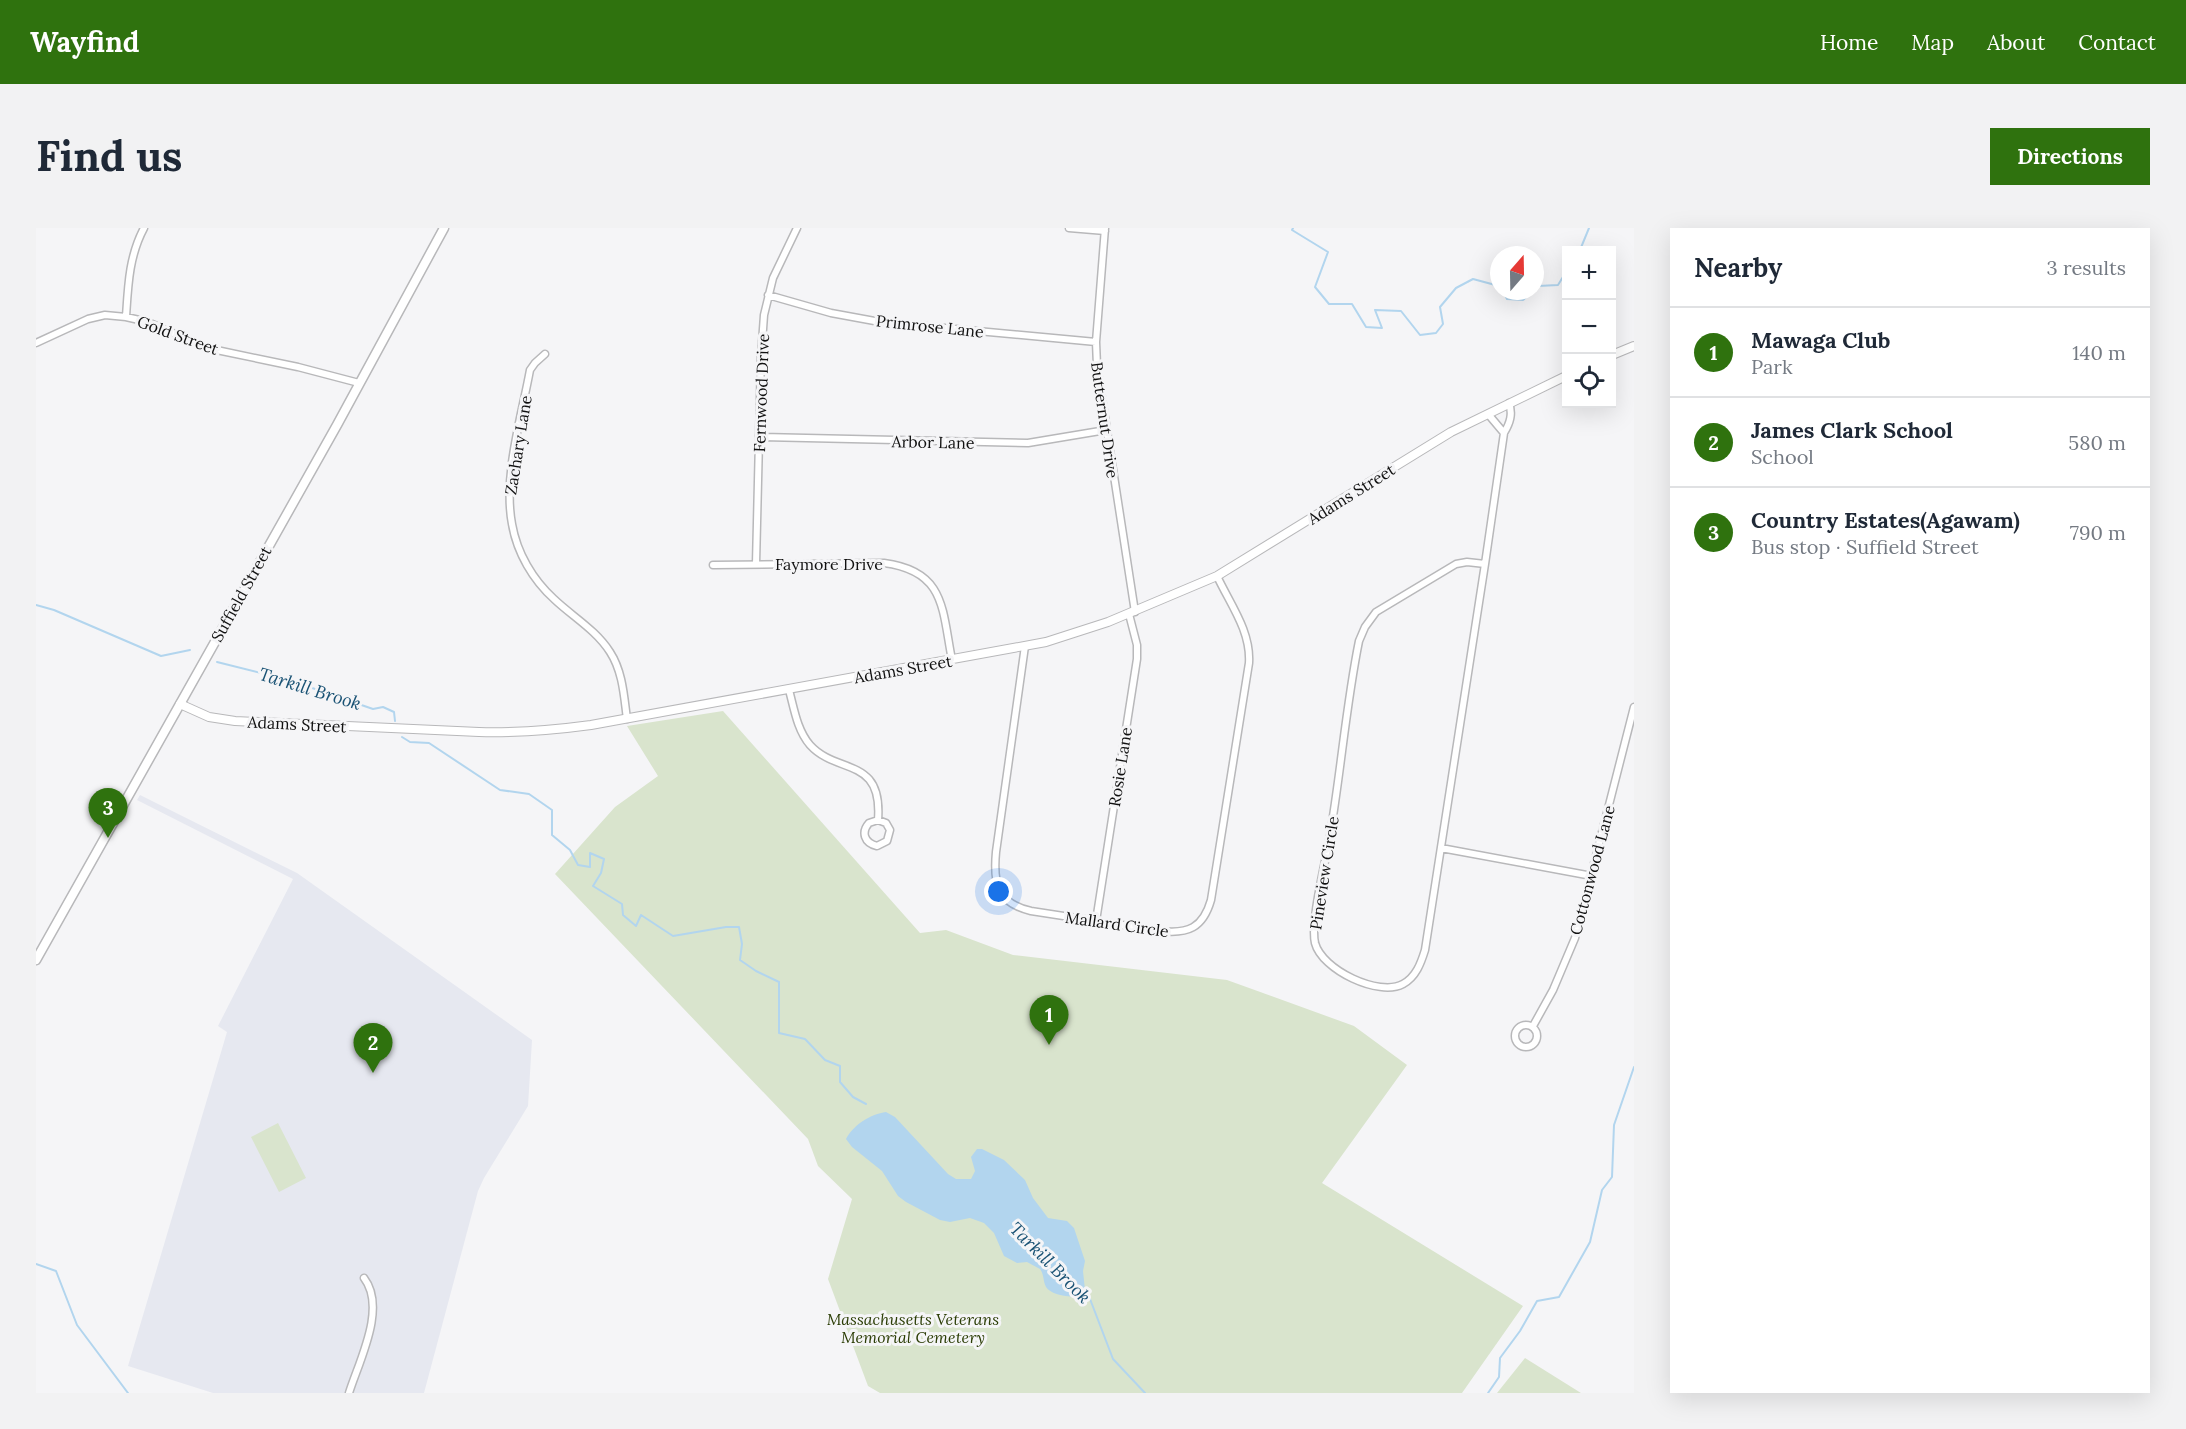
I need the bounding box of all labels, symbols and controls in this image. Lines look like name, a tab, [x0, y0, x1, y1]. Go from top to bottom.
text: Wayfind	[30, 24, 139, 60]
text: Home	[1820, 29, 1878, 56]
text: Map	[1911, 29, 1954, 56]
text: About	[1987, 29, 2045, 56]
text: Contact	[2078, 29, 2156, 56]
button: Directions	[1990, 128, 2150, 185]
text: Find us	[36, 129, 182, 183]
north arrow	[1490, 246, 1544, 300]
map controls	[1562, 246, 1616, 408]
button: +	[1562, 246, 1616, 300]
text: Nearby	[1694, 251, 1782, 284]
text: 3 results	[2047, 255, 2126, 280]
button: −	[1562, 300, 1616, 354]
street label: Primrose Lane	[875, 310, 985, 342]
street label: Gold Street	[135, 311, 222, 359]
text: Mawaga Club	[1751, 326, 1890, 354]
street label: Fernwood Drive	[749, 333, 773, 453]
text: 1	[1709, 340, 1718, 365]
text: 140 m	[2072, 340, 2126, 365]
button: locate	[1562, 354, 1616, 408]
text: Park	[1751, 354, 1793, 379]
street label: Butternut Drive	[1087, 361, 1123, 480]
street label: Zachary Lane	[500, 394, 536, 496]
text: James Clark School	[1751, 416, 1953, 444]
text: 2	[1708, 430, 1719, 455]
text: 580 m	[2068, 430, 2126, 455]
street label: Arbor Lane	[890, 431, 975, 453]
text: School	[1751, 444, 1814, 469]
street label: Adams Street	[1303, 459, 1399, 529]
text: Country Estates(Agawam)	[1751, 506, 2020, 534]
text: 3	[1708, 520, 1719, 545]
text: 790 m	[2070, 520, 2126, 545]
text: Bus stop · Suffield Street	[1751, 534, 1979, 559]
street label: Suffield Street	[207, 542, 276, 645]
street label: Faymore Drive	[775, 554, 883, 574]
street label: Adams Street	[851, 650, 954, 688]
water label: Tarkill Brook	[256, 662, 364, 715]
street label: Adams Street	[246, 711, 348, 737]
street label: Rosie Lane	[1104, 725, 1136, 808]
pin: 3	[88, 788, 128, 838]
street label: Cottonwood Lane	[1565, 803, 1619, 937]
street label: Pineview Circle	[1305, 814, 1343, 931]
your location	[984, 877, 1013, 906]
street label: Mallard Circle	[1064, 907, 1170, 941]
pin: 1	[1030, 996, 1068, 1045]
pin: 2	[354, 1024, 392, 1073]
water label: Tarkill Brook	[1005, 1217, 1096, 1308]
park label: Massachusetts Veterans Memorial Cemetery	[827, 1309, 999, 1347]

